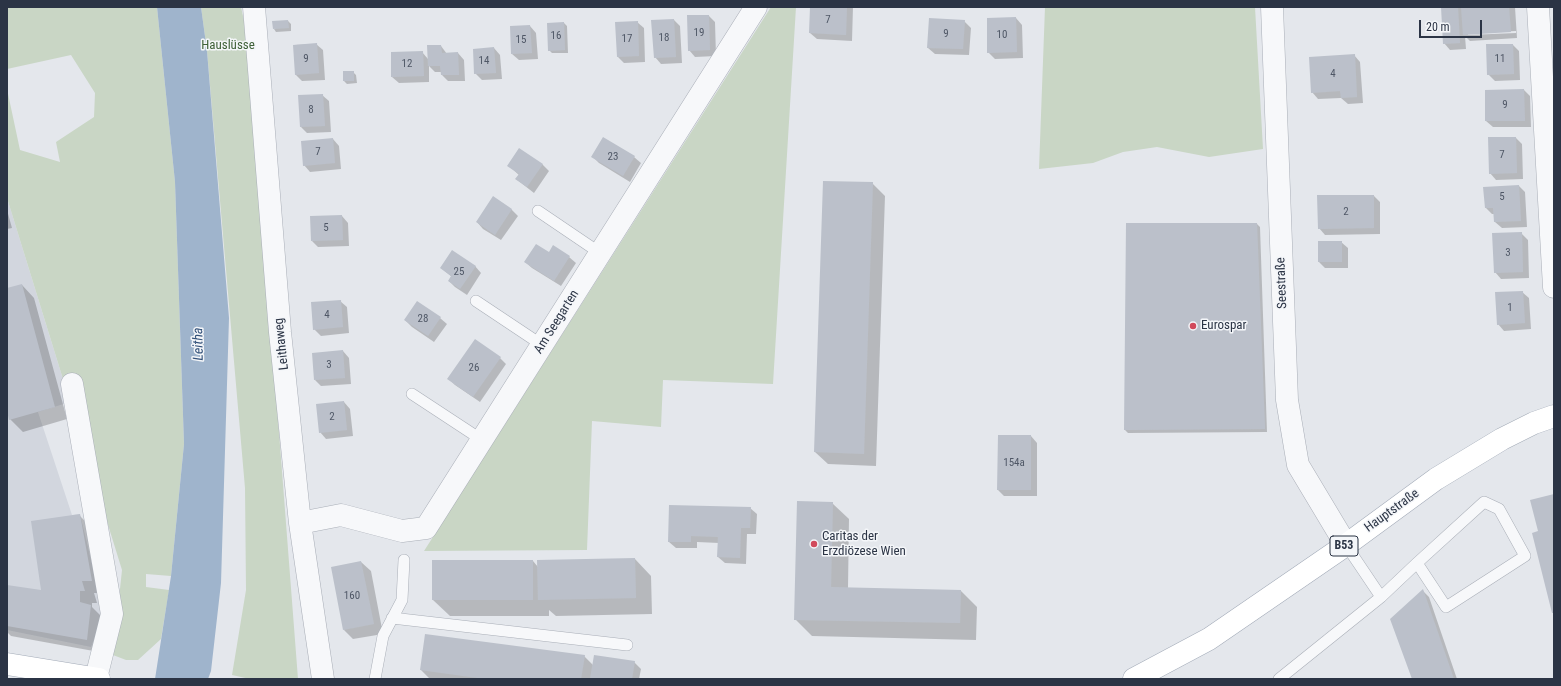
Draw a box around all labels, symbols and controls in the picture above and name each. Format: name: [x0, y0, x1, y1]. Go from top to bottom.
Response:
scale bar: [1421, 12, 1484, 38]
house number: 7: [825, 13, 831, 27]
text: 20 m: [1426, 20, 1450, 34]
house number: 19: [694, 26, 704, 40]
house number: 9: [943, 27, 949, 41]
house number: 10: [997, 28, 1007, 42]
house number: 16: [551, 29, 561, 43]
house number: 18: [659, 31, 669, 45]
house number: 17: [622, 32, 632, 46]
house number: 15: [516, 33, 526, 47]
park label: Hauslüsse: [201, 38, 255, 54]
house number: 9: [303, 52, 309, 66]
house number: 11: [1495, 52, 1505, 66]
house number: 14: [479, 54, 489, 68]
house number: 12: [402, 57, 412, 71]
house number: 4: [1330, 67, 1336, 81]
house number: 9: [1502, 98, 1508, 112]
house number: 8: [308, 103, 314, 117]
house number: 7: [315, 145, 321, 159]
house number: 7: [1499, 148, 1505, 162]
house number: 23: [608, 150, 618, 164]
house number: 5: [1499, 190, 1505, 204]
house number: 2: [1343, 205, 1349, 219]
house number: 5: [323, 221, 329, 235]
house number: 3: [1505, 246, 1511, 260]
street label: Seestraße: [1273, 257, 1291, 309]
house number: 25: [454, 265, 464, 279]
street label: Am Seegarten: [531, 287, 583, 357]
house number: 1: [1507, 301, 1513, 315]
house number: 4: [324, 308, 330, 322]
house number: 28: [418, 312, 428, 326]
street label: Leithaweg: [271, 317, 293, 371]
place label: Eurospar: [1201, 318, 1247, 334]
marker: Eurospar: [1188, 321, 1198, 331]
water label: Leitha: [190, 327, 208, 361]
house number: 3: [326, 358, 332, 372]
house number: 26: [469, 361, 479, 375]
house number: 2: [329, 410, 335, 424]
house number: 154a: [1003, 456, 1025, 470]
street label: Hauptstraße: [1362, 486, 1422, 536]
place label: Caritas der Erzdiözese Wien: [822, 529, 906, 560]
road number: B53: [1330, 536, 1358, 556]
marker: Caritas der Erzdiözese Wien: [809, 539, 819, 549]
house number: 160: [344, 589, 360, 603]

